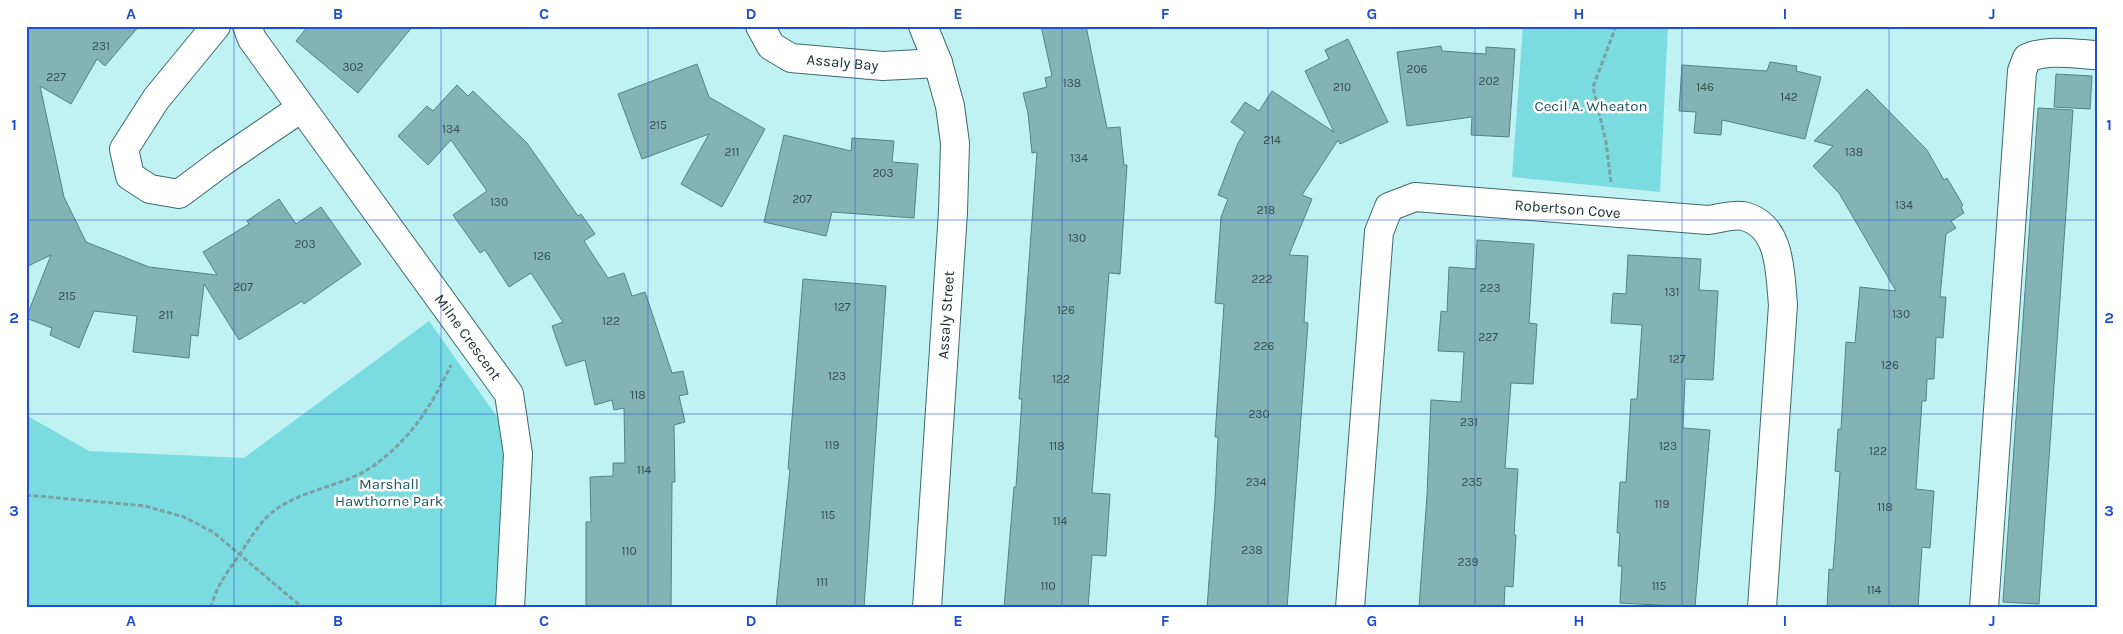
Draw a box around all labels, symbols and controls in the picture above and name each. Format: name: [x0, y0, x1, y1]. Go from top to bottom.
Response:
text: A: [126, 4, 136, 23]
text: B: [333, 4, 343, 23]
text: C: [539, 4, 549, 23]
text: D: [746, 4, 757, 23]
text: E: [953, 4, 963, 23]
text: F: [1161, 4, 1170, 23]
text: G: [1367, 4, 1377, 23]
text: H: [1573, 4, 1585, 23]
text: I: [1783, 4, 1787, 23]
text: J: [1988, 4, 1996, 23]
house number: 231: [92, 39, 110, 53]
street label: Assaly Bay: [806, 50, 879, 75]
house number: 302: [342, 60, 364, 74]
house number: 206: [1407, 62, 1428, 76]
house number: 227: [46, 70, 66, 84]
house number: 202: [1478, 74, 1500, 88]
house number: 138: [1063, 76, 1081, 90]
house number: 210: [1333, 80, 1351, 94]
house number: 146: [1696, 80, 1714, 94]
house number: 142: [1780, 90, 1798, 104]
park label: Cecil A. Wheaton: [1534, 97, 1648, 115]
text: 1: [11, 115, 17, 134]
text: 1: [2106, 115, 2112, 134]
house number: 215: [649, 118, 667, 132]
house number: 134: [442, 122, 460, 136]
house number: 214: [1263, 133, 1281, 147]
house number: 211: [725, 145, 739, 159]
house number: 138: [1845, 145, 1863, 159]
house number: 134: [1070, 151, 1088, 165]
house number: 203: [872, 166, 894, 180]
house number: 207: [792, 192, 812, 206]
house number: 130: [490, 195, 508, 209]
street label: Robertson Cove: [1514, 196, 1621, 222]
house number: 134: [1895, 198, 1913, 212]
house number: 218: [1257, 203, 1275, 217]
house number: 130: [1068, 231, 1086, 245]
house number: 203: [294, 237, 316, 251]
house number: 126: [533, 249, 551, 263]
street label: Assaly Street: [934, 270, 958, 360]
house number: 222: [1252, 272, 1272, 286]
house number: 207: [233, 280, 253, 294]
house number: 223: [1480, 281, 1501, 295]
house number: 131: [1664, 285, 1680, 299]
house number: 215: [58, 289, 76, 303]
street label: Milne Crescent: [431, 291, 505, 384]
house number: 127: [834, 300, 851, 314]
house number: 126: [1057, 303, 1075, 317]
house number: 130: [1892, 307, 1910, 321]
text: 2: [9, 308, 19, 327]
house number: 211: [159, 308, 173, 322]
text: 2: [2104, 308, 2114, 327]
house number: 122: [602, 314, 620, 328]
house number: 227: [1478, 330, 1498, 344]
house number: 226: [1254, 339, 1275, 353]
house number: 127: [1669, 352, 1686, 366]
house number: 126: [1881, 358, 1899, 372]
house number: 123: [828, 369, 846, 383]
house number: 122: [1052, 372, 1070, 386]
house number: 118: [630, 388, 646, 402]
house number: 230: [1248, 407, 1270, 421]
house number: 231: [1460, 415, 1478, 429]
house number: 119: [825, 438, 839, 452]
house number: 118: [1049, 439, 1065, 453]
house number: 123: [1659, 439, 1677, 453]
house number: 122: [1869, 444, 1887, 458]
house number: 114: [637, 463, 652, 477]
park label: Marshall Hawthorne Park: [335, 475, 443, 510]
house number: 234: [1246, 475, 1267, 489]
house number: 235: [1462, 475, 1483, 489]
house number: 119: [1655, 497, 1669, 511]
house number: 118: [1877, 500, 1893, 514]
text: 3: [9, 501, 19, 520]
text: 3: [2104, 501, 2114, 520]
house number: 115: [821, 508, 836, 522]
house number: 114: [1053, 514, 1068, 528]
house number: 238: [1241, 543, 1263, 557]
house number: 110: [621, 544, 637, 558]
house number: 239: [1457, 555, 1479, 569]
house number: 111: [816, 575, 828, 589]
house number: 110: [1040, 579, 1056, 593]
house number: 115: [1652, 579, 1667, 593]
house number: 114: [1867, 583, 1882, 597]
text: A: [126, 611, 136, 630]
text: B: [333, 611, 343, 630]
text: C: [539, 611, 549, 630]
text: D: [746, 611, 757, 630]
text: E: [953, 611, 963, 630]
text: F: [1161, 611, 1170, 630]
text: G: [1367, 611, 1377, 630]
text: H: [1573, 611, 1585, 630]
text: I: [1783, 611, 1787, 630]
text: J: [1988, 611, 1996, 630]

